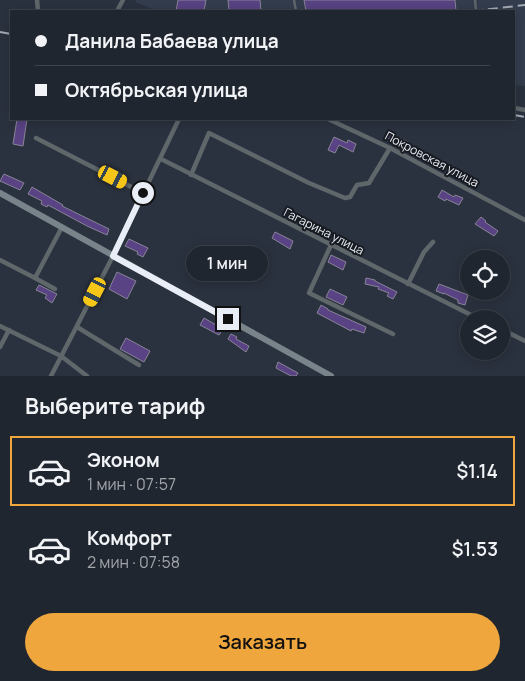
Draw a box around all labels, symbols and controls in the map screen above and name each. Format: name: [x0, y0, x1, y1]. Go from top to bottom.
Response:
text: Данила Бабаева улица: [65, 28, 279, 54]
text: Октябрьская улица: [65, 77, 248, 103]
street label: Покровская улица: [382, 127, 482, 191]
car: [96, 164, 129, 190]
route start: [132, 182, 154, 204]
street label: Гагарина улица: [281, 203, 367, 259]
callout: 1 мин: [187, 246, 269, 282]
map controls: [460, 250, 510, 360]
button: locate: [460, 250, 510, 300]
text: 1 мин: [207, 252, 247, 274]
car: [81, 275, 108, 309]
route end: [217, 308, 239, 330]
button: layers: [460, 310, 510, 360]
text: Выберите тариф: [25, 391, 205, 421]
text: Эконом: [87, 447, 160, 473]
icon: car: [27, 449, 72, 494]
text: $1.14: [456, 458, 498, 484]
text: 1 мин · 07:57: [87, 473, 176, 495]
text: Комфорт: [87, 525, 172, 551]
icon: car: [27, 527, 72, 572]
text: $1.53: [452, 536, 498, 562]
text: 2 мин · 07:58: [87, 551, 180, 573]
button: Заказать: [25, 613, 500, 671]

